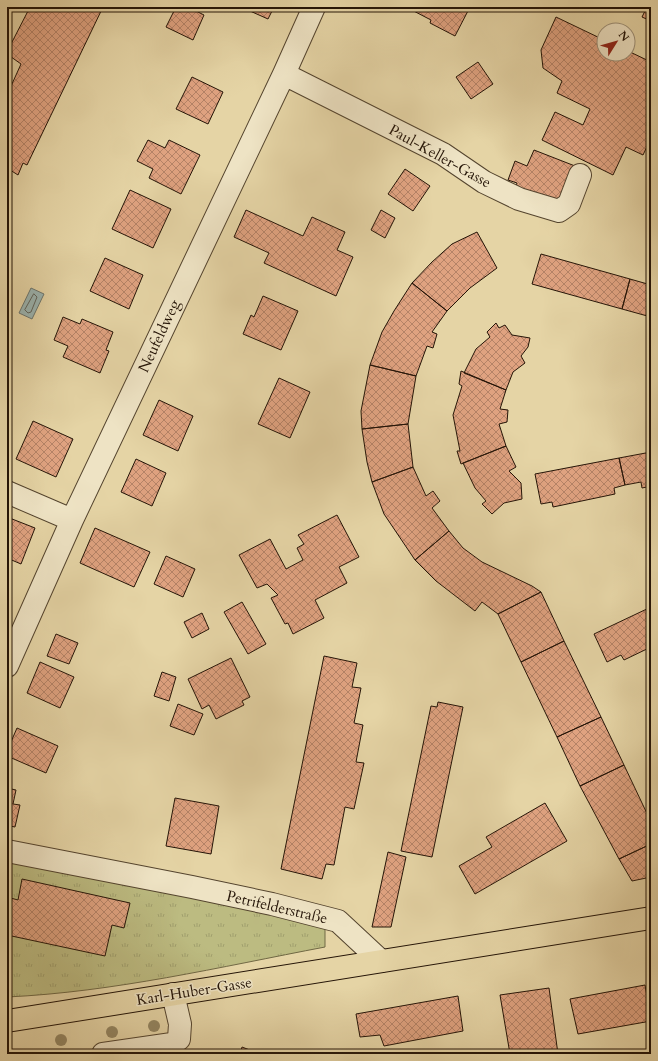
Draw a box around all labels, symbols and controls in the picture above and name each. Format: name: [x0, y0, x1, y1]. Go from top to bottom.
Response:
north arrow: [596, 22, 636, 62]
text: N: [615, 28, 633, 45]
street label: Paul-Keller-Gasse: [385, 120, 495, 192]
street label: Neufeldweg: [133, 296, 185, 376]
street label: Petrifelderstraße: [225, 886, 330, 928]
street label: Karl-Huber-Gasse: [135, 972, 253, 1010]

